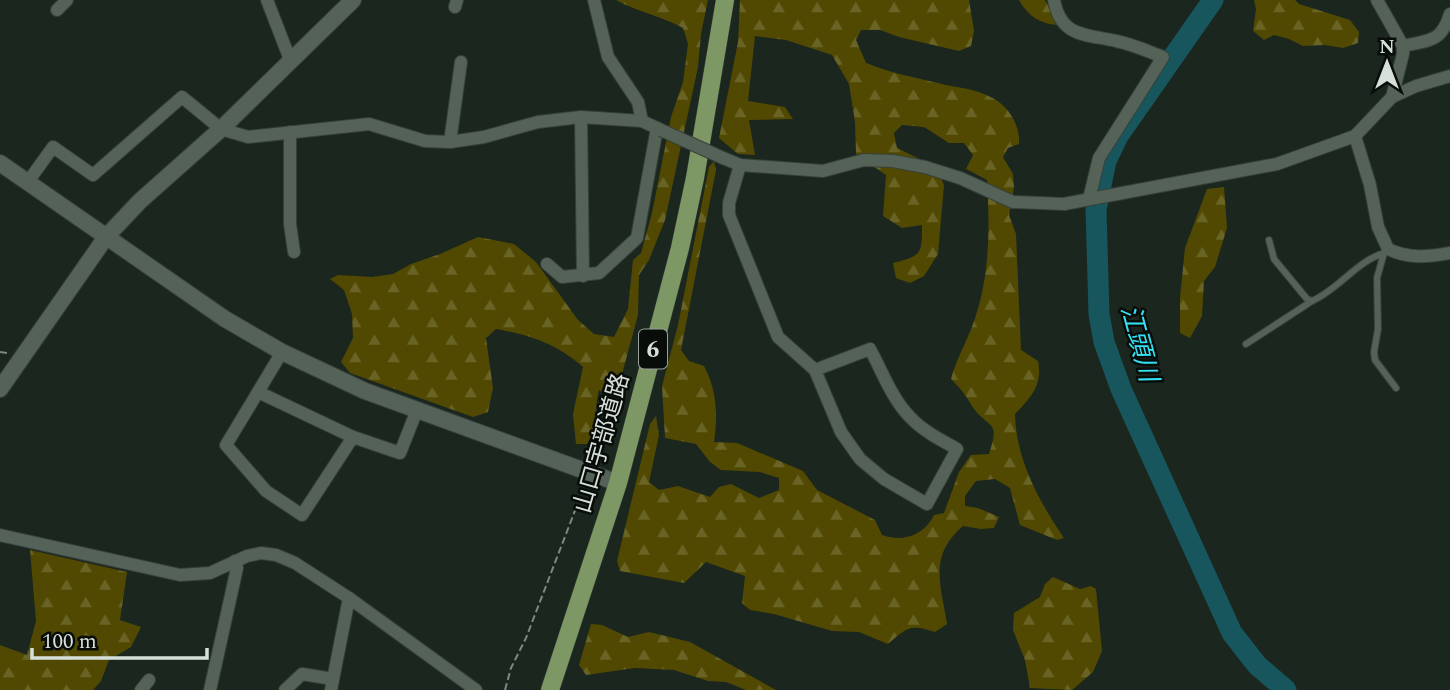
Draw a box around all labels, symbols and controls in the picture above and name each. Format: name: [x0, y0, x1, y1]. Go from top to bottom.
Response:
north arrow: [1352, 28, 1422, 98]
text: N: [1379, 33, 1395, 62]
water label: 江頭川: [1110, 300, 1169, 389]
road number: 6: [639, 330, 667, 368]
street label: 山口宇部道路: [565, 369, 639, 517]
scale bar: [32, 616, 206, 660]
text: 100 m: [42, 626, 97, 658]

